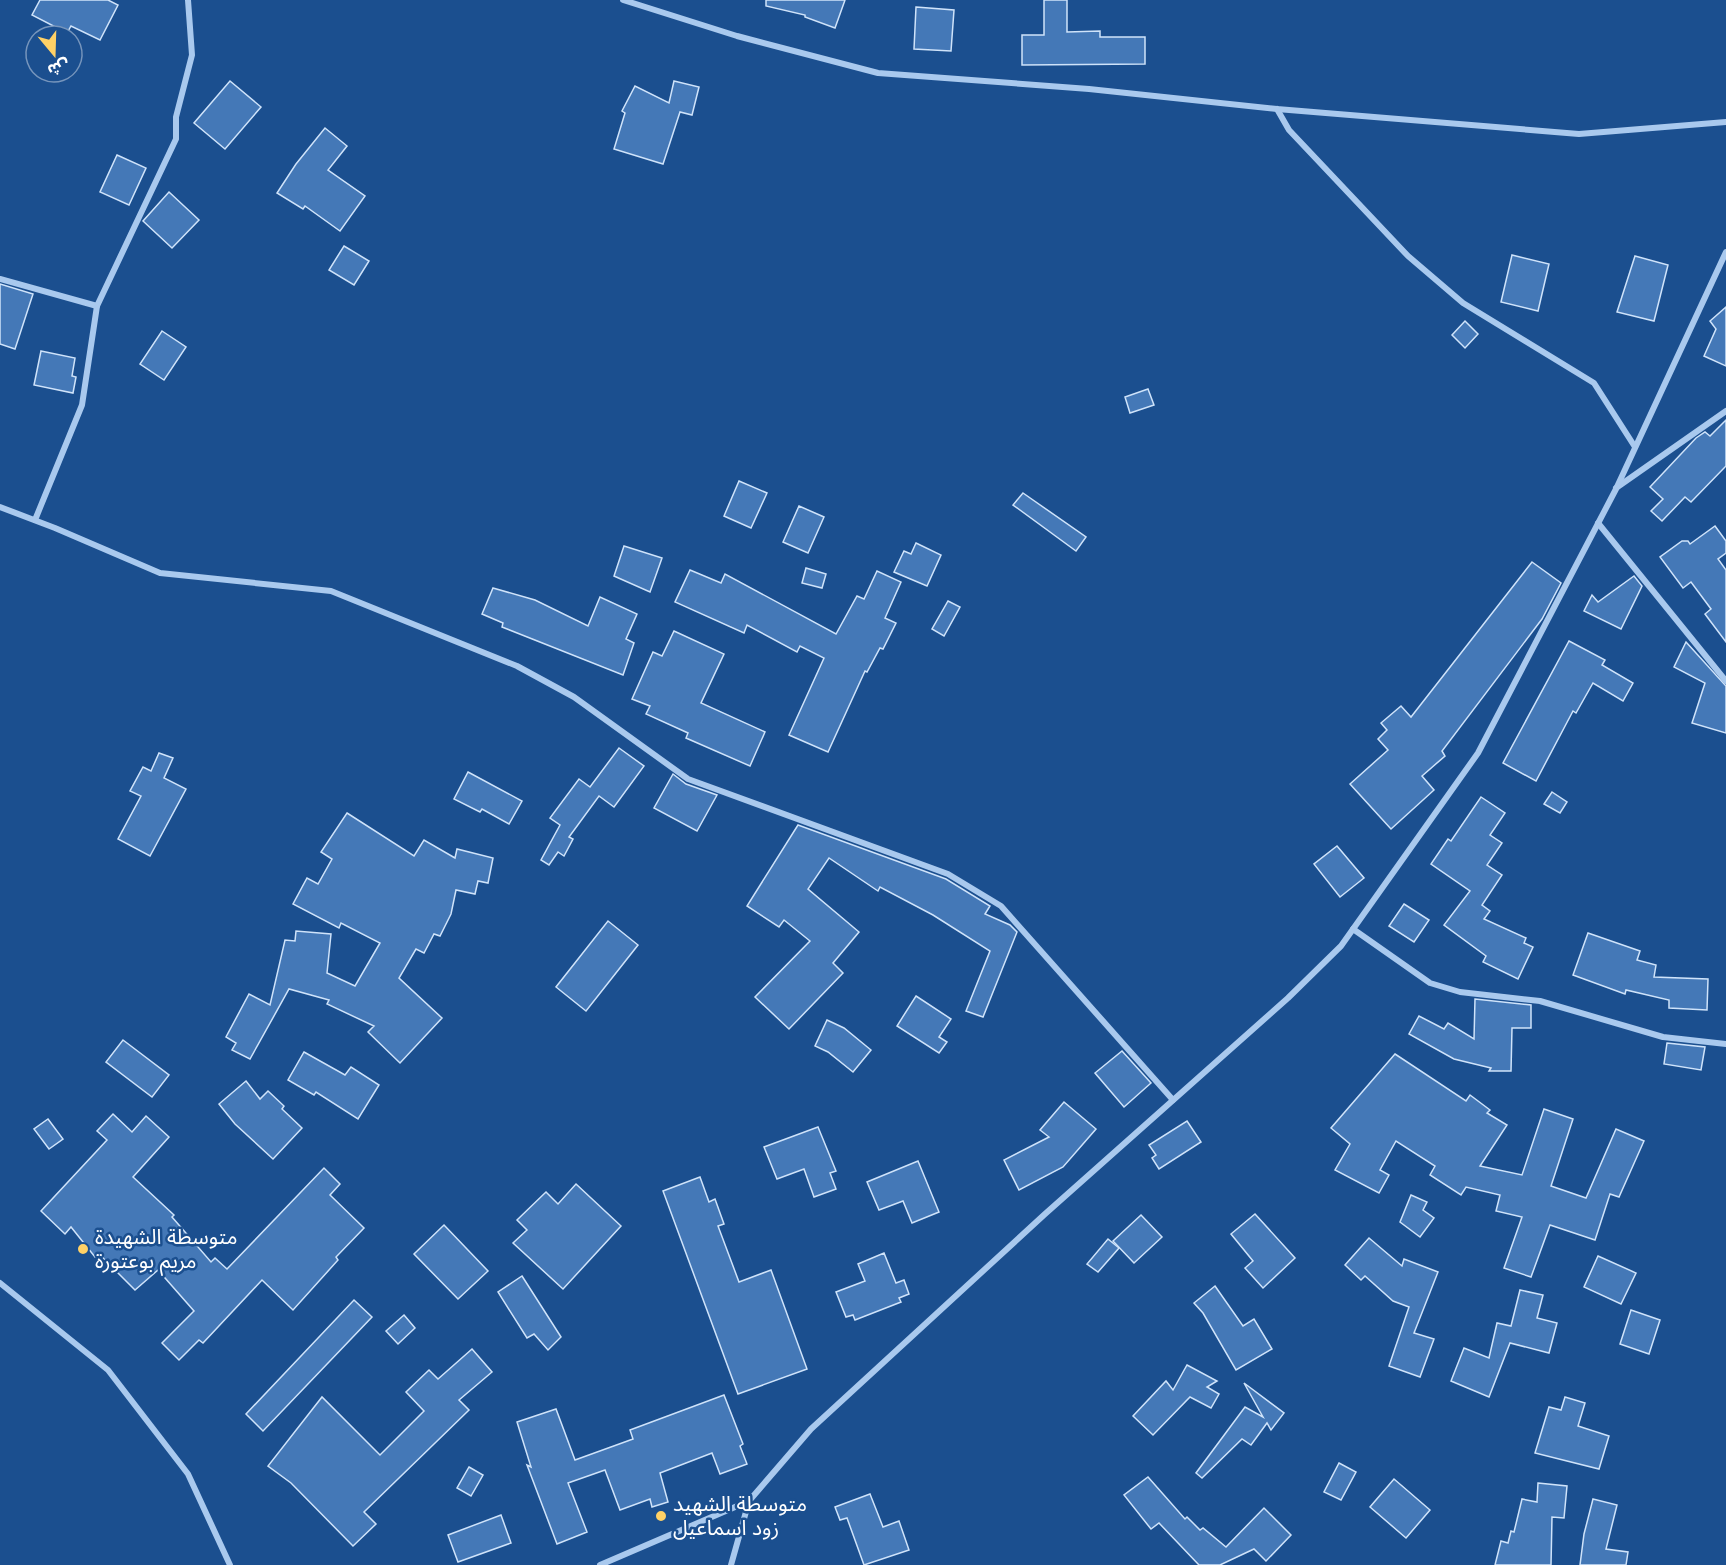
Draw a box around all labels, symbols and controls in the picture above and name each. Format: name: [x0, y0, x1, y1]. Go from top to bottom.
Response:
north arrow: [24, 24, 84, 84]
text: ش: [45, 53, 73, 82]
place label: متوسطة الشهيدة مريم بوعتورة: [95, 1222, 237, 1276]
marker: متوسطة الشهيدة مريم بوعتورة: [76, 1242, 90, 1256]
place label: متوسطة الشهيد زود اسماعيل: [673, 1489, 807, 1542]
marker: متوسطة الشهيد زود اسماعيل: [654, 1509, 668, 1523]

